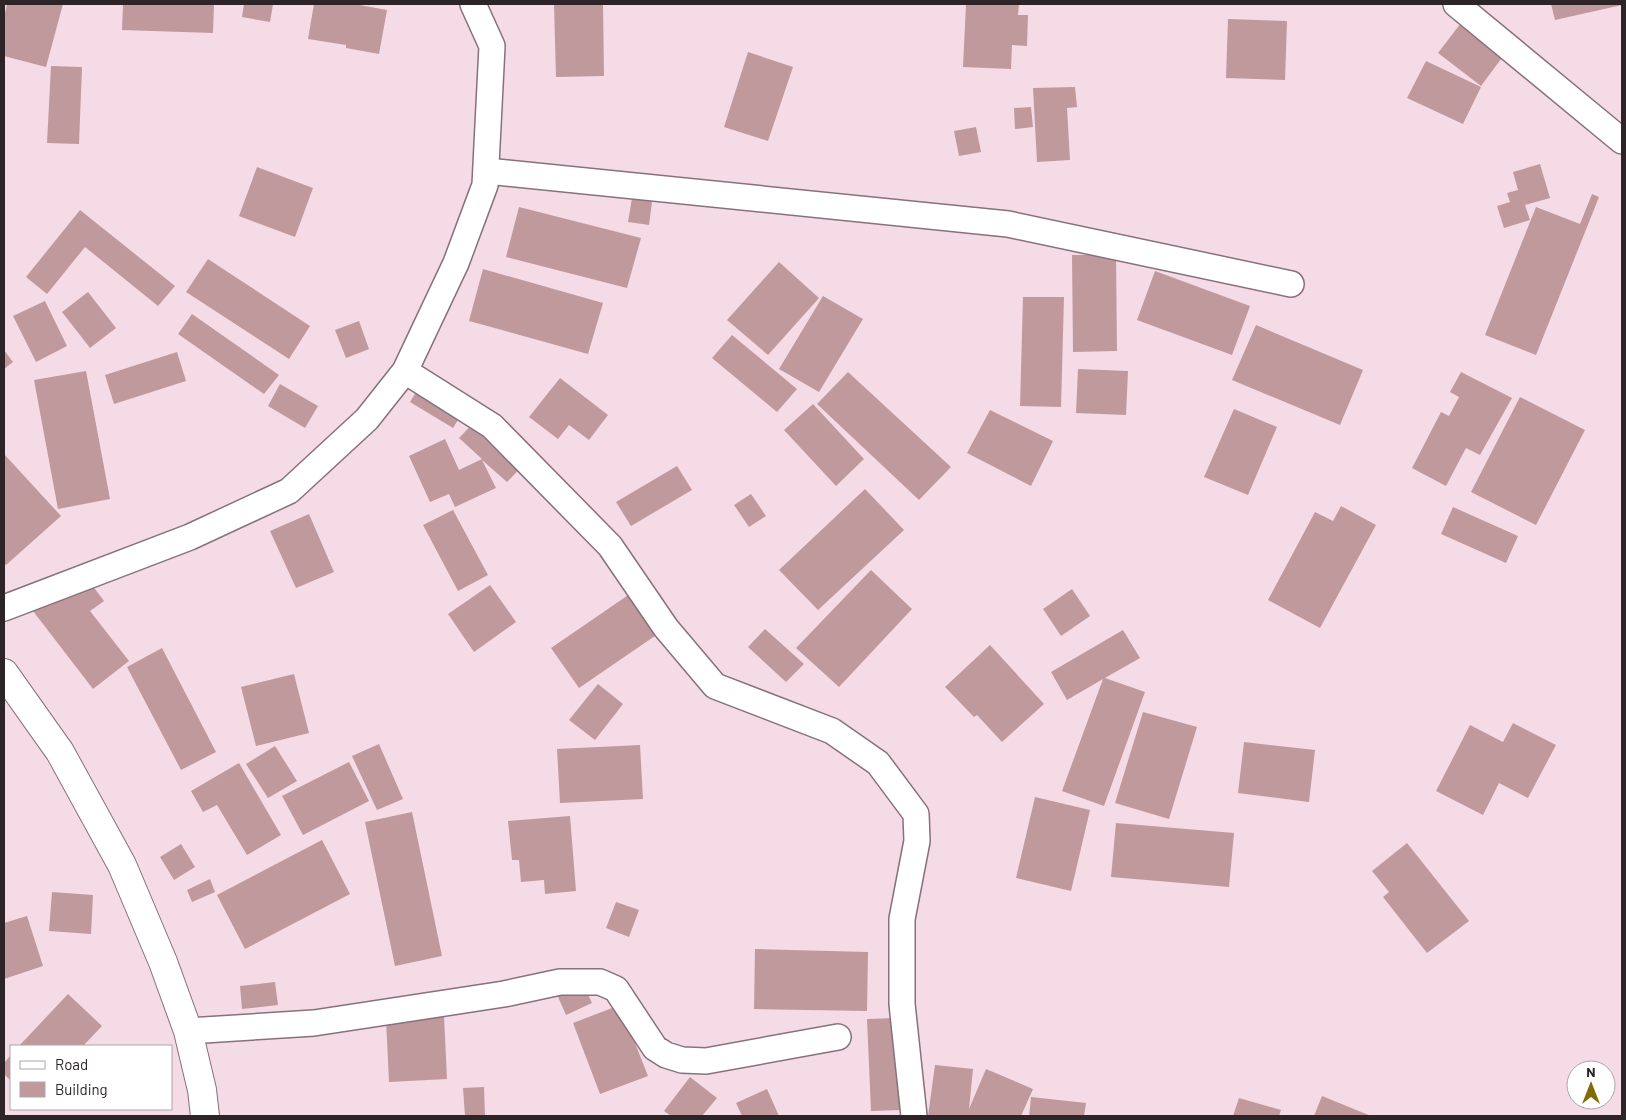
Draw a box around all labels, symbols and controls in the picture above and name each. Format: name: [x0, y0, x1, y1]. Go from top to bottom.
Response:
legend: [10, 1045, 172, 1110]
text: Road: [55, 1055, 88, 1073]
north arrow: [1566, 1060, 1616, 1110]
text: N: [1586, 1063, 1596, 1080]
text: Building: [55, 1080, 108, 1098]

